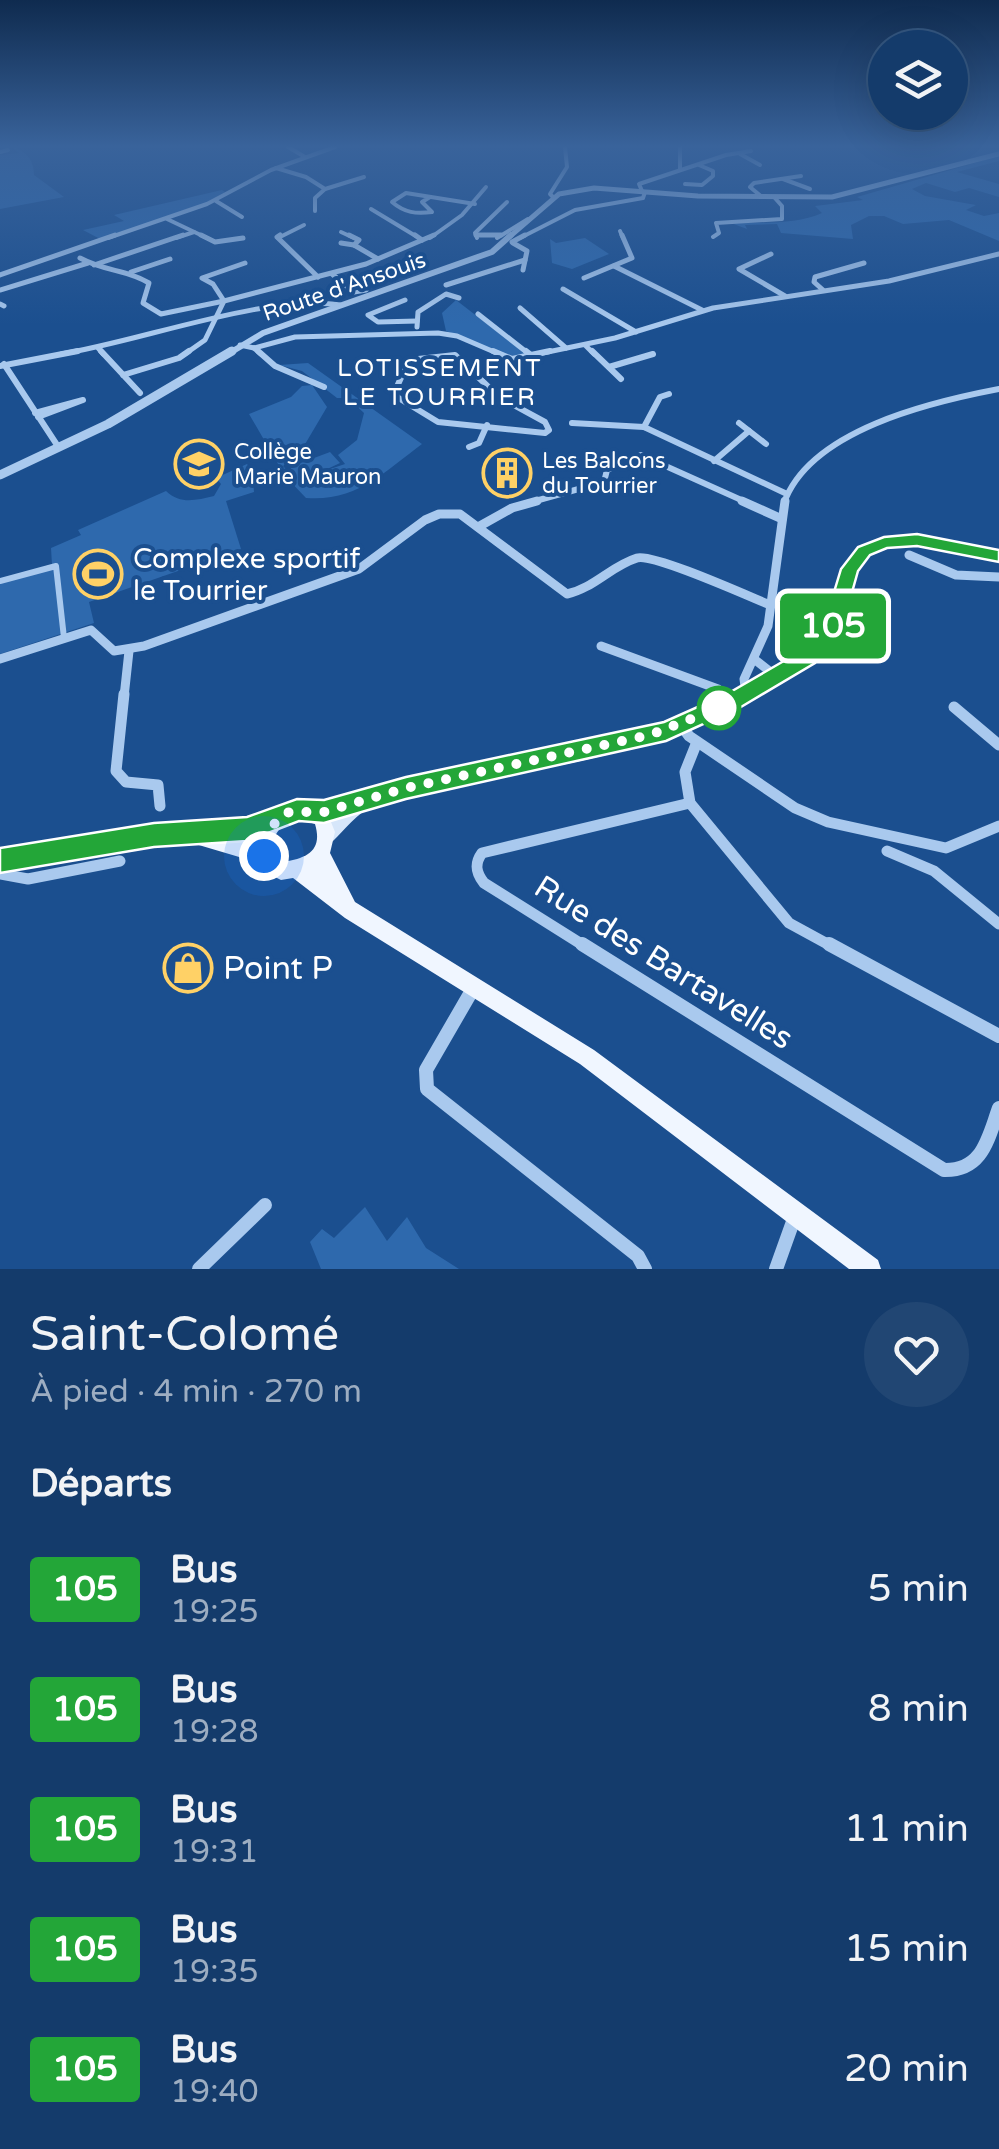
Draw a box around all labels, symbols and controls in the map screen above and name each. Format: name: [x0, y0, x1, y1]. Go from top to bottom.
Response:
map controls: [868, 30, 968, 130]
button: layers: [868, 30, 968, 130]
street label: Route d'Ansouis: [259, 247, 429, 327]
district label: LOTISSEMENT LE TOURRIER: [337, 353, 543, 412]
school or university icon: Collège Marie Mauron: [173, 438, 225, 490]
place label: Collège Marie Mauron: [234, 439, 382, 490]
building icon: Les Balcons du Tourrier: [481, 447, 533, 499]
place label: Les Balcons du Tourrier: [542, 448, 665, 499]
place label: Complexe sportif le Tourrier: [133, 542, 360, 608]
sports icon: Complexe sportif le Tourrier: [72, 548, 124, 600]
line badge: 105: [776, 594, 890, 658]
text: 105: [800, 605, 866, 647]
unlabelled marker: [698, 687, 740, 729]
your location: [239, 831, 289, 881]
street label: Rue des Bartavelles: [527, 868, 800, 1058]
shop icon: Point P: [162, 942, 214, 994]
place label: Point P: [223, 950, 333, 988]
button: heart: [864, 1302, 969, 1407]
text: Saint-Colomé: [30, 1306, 339, 1364]
text: À pied · 4 min · 270 m: [30, 1373, 362, 1411]
text: Départs: [30, 1461, 172, 1507]
text: Bus: [170, 1547, 237, 1593]
text: 5 min: [868, 1566, 969, 1612]
text: 105: [52, 1568, 118, 1610]
text: 19:25: [170, 1593, 259, 1631]
text: Bus: [170, 1667, 237, 1713]
text: 8 min: [868, 1686, 969, 1732]
text: 105: [52, 1688, 118, 1730]
text: 19:28: [170, 1713, 259, 1751]
text: Bus: [170, 1787, 237, 1833]
text: 11 min: [844, 1806, 969, 1852]
text: 105: [52, 1808, 118, 1850]
text: 19:31: [170, 1833, 259, 1871]
text: Bus: [170, 1907, 237, 1953]
text: 15 min: [844, 1926, 969, 1972]
text: 105: [52, 1928, 118, 1970]
text: 19:35: [170, 1953, 259, 1991]
text: Bus: [170, 2027, 237, 2073]
text: 20 min: [844, 2046, 969, 2092]
text: 105: [52, 2048, 118, 2090]
text: 19:40: [170, 2073, 259, 2111]

